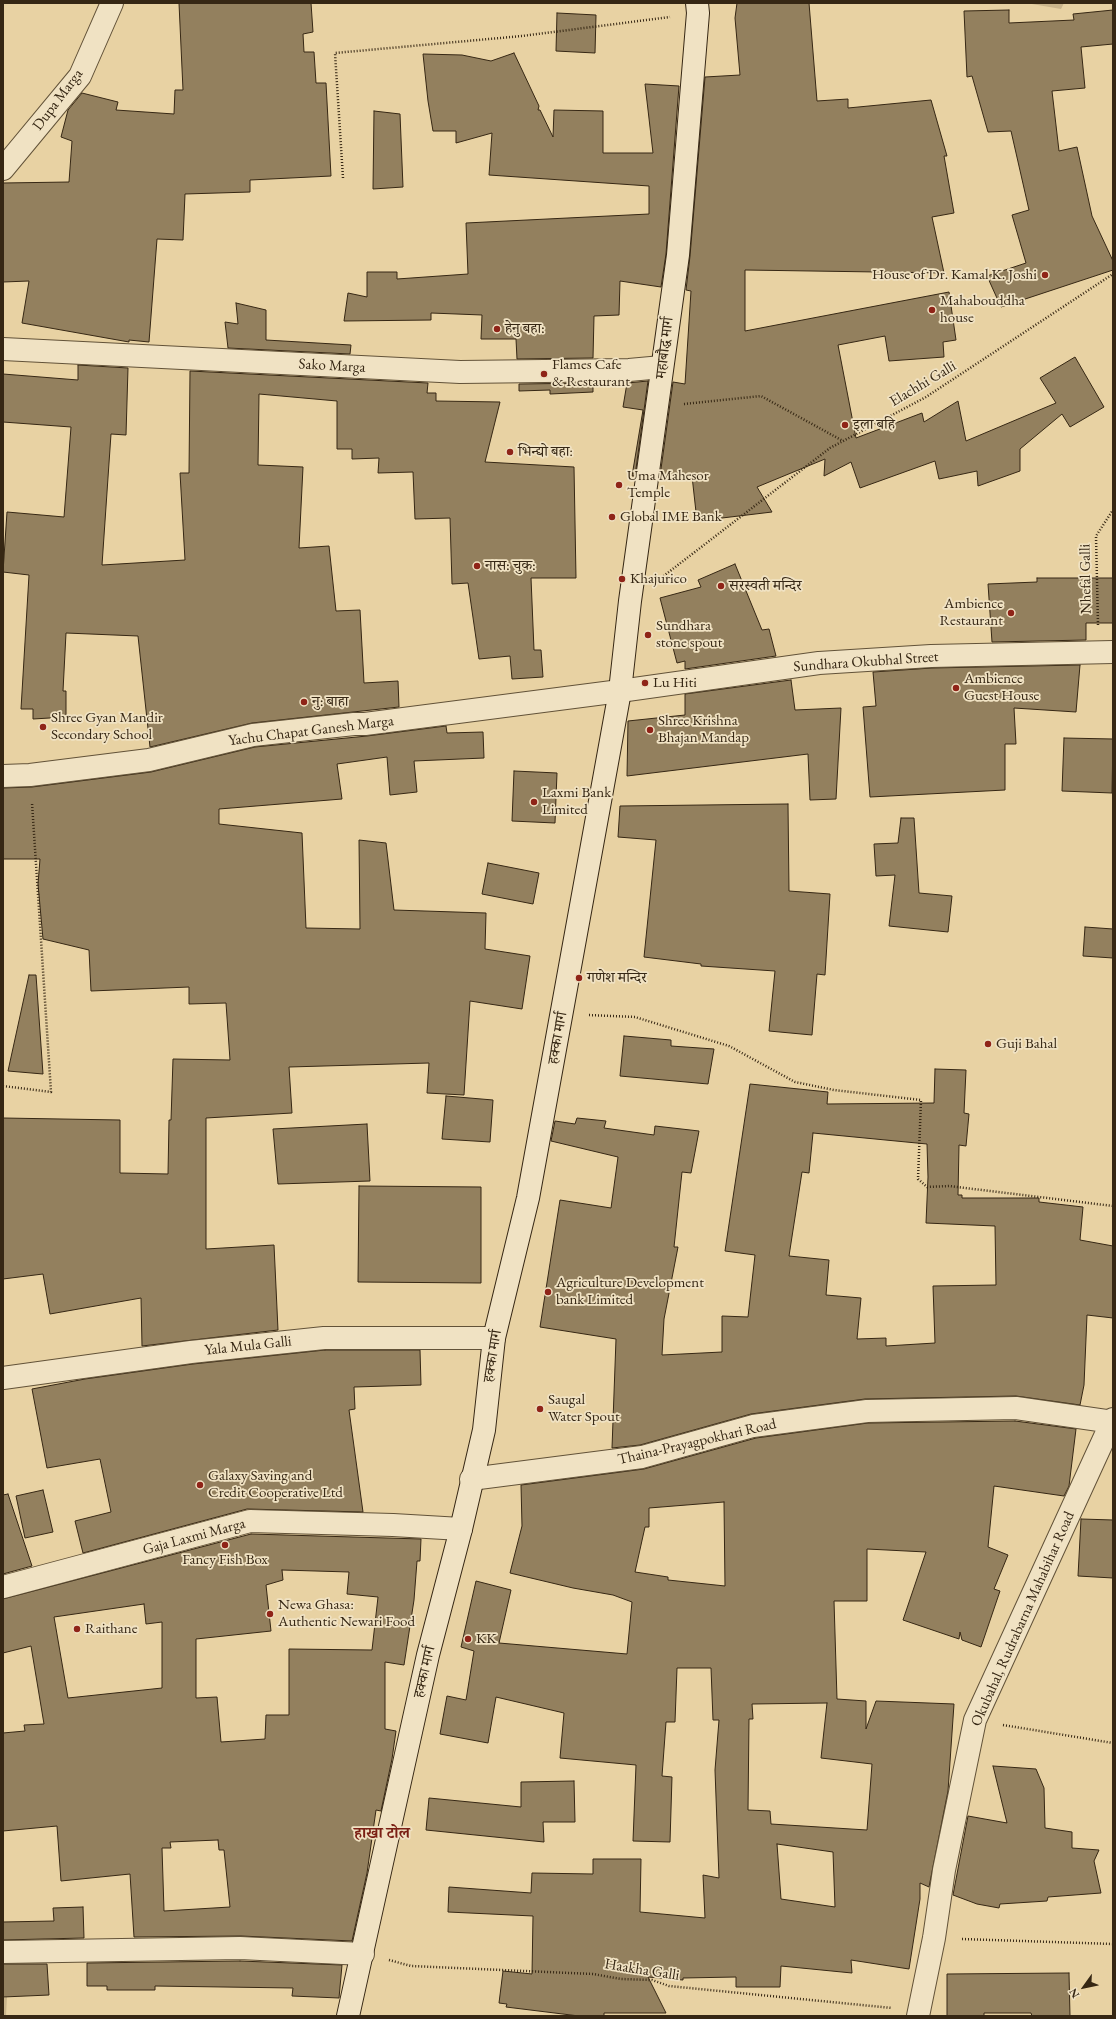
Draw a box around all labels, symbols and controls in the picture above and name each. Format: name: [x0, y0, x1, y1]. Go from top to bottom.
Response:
street label: Dupa Marga: [29, 66, 87, 134]
place label: House of Dr. Kamal K. Joshi: [872, 266, 1037, 284]
marker: House of Dr. Kamal K. Joshi: [1040, 270, 1050, 280]
place label: Mahabouddha house: [940, 292, 1025, 327]
marker: Mahabouddha house: [927, 305, 937, 315]
street label: महाबौद्ध मार्ग: [652, 316, 678, 380]
place label: हेनु बहा:: [505, 320, 545, 338]
marker: हेनु बहा:: [492, 324, 502, 334]
street label: Sako Marga: [298, 355, 366, 377]
place label: Flames Cafe & Restaurant: [552, 356, 630, 391]
street label: Elachhi Galli: [887, 357, 959, 411]
marker: Flames Cafe & Restaurant: [539, 369, 549, 379]
place label: इला बहि: [853, 416, 895, 434]
marker: इला बहि: [840, 420, 850, 430]
place label: भिन्द्यो बहा:: [518, 443, 573, 461]
marker: भिन्द्यो बहा:: [505, 447, 515, 457]
place label: Uma Mahesor Temple: [627, 467, 709, 502]
marker: Uma Mahesor Temple: [614, 480, 624, 490]
place label: Global IME Bank: [620, 508, 722, 526]
marker: Global IME Bank: [607, 512, 617, 522]
street label: Nhefal Galli: [1076, 544, 1096, 614]
place label: नास: चुक:: [485, 557, 536, 575]
marker: नास: चुक:: [472, 561, 482, 571]
place label: Khajurico: [630, 570, 687, 588]
marker: Khajurico: [617, 574, 627, 584]
place label: सरस्वती मन्दिर: [729, 577, 802, 595]
marker: सरस्वती मन्दिर: [716, 581, 726, 591]
place label: Ambience Restaurant: [939, 595, 1003, 630]
marker: Ambience Restaurant: [1006, 608, 1016, 618]
place label: Sundhara stone spout: [656, 617, 722, 652]
marker: Sundhara stone spout: [643, 630, 653, 640]
street label: Sundhara Okubhal Street: [793, 648, 939, 676]
place label: Ambience Guest House: [964, 670, 1039, 705]
place label: Lu Hiti: [653, 674, 697, 692]
marker: Lu Hiti: [640, 678, 650, 688]
marker: Ambience Guest House: [951, 683, 961, 693]
place label: नु: बाहा: [312, 693, 348, 711]
marker: नु: बाहा: [299, 697, 309, 707]
place label: Shree Gyan Mandir Secondary School: [51, 709, 163, 744]
street label: Yachu Chapat Ganesh Marga: [227, 712, 395, 750]
place label: Shree Krishna Bhajan Mandap: [658, 712, 749, 747]
marker: Shree Gyan Mandir Secondary School: [38, 722, 48, 732]
marker: Shree Krishna Bhajan Mandap: [645, 725, 655, 735]
place label: Laxmi Bank Limited: [542, 784, 611, 819]
marker: Laxmi Bank Limited: [529, 797, 539, 807]
place label: गणेश मन्दिर: [587, 969, 647, 987]
marker: गणेश मन्दिर: [574, 973, 584, 983]
street label: हक्का मार्ग: [545, 1011, 571, 1065]
place label: Guji Bahal: [996, 1035, 1057, 1053]
marker: Guji Bahal: [983, 1039, 993, 1049]
place label: Agriculture Development bank Limited: [556, 1274, 704, 1309]
marker: Agriculture Development bank Limited: [543, 1287, 553, 1297]
street label: हक्का मार्ग: [480, 1329, 506, 1383]
street label: Yala Mula Galli: [204, 1332, 292, 1360]
place label: Saugal Water Spout: [548, 1391, 620, 1426]
marker: Saugal Water Spout: [535, 1404, 545, 1414]
street label: Thaina-Prayagpokhari Road: [616, 1415, 778, 1469]
place label: Galaxy Saving and Credit Cooperative Ltd: [208, 1467, 343, 1502]
marker: Galaxy Saving and Credit Cooperative Ltd: [195, 1480, 205, 1490]
street label: Okubahal, Rudrabarna Mahabihar Road: [967, 1509, 1079, 1729]
street label: Gaja Laxmi Marga: [141, 1515, 247, 1559]
marker: Fancy Fish Box: [220, 1540, 230, 1550]
place label: Fancy Fish Box: [182, 1551, 268, 1569]
place label: Newa Ghasa: Authentic Newari Food: [278, 1596, 415, 1631]
marker: Newa Ghasa: Authentic Newari Food: [265, 1609, 275, 1619]
place label: Raithane: [85, 1620, 138, 1638]
marker: Raithane: [72, 1624, 82, 1634]
place label: KK: [476, 1630, 496, 1648]
marker: KK: [463, 1634, 473, 1644]
street label: हक्का मार्ग: [410, 1644, 440, 1700]
district label: हाखा टोल: [354, 1824, 410, 1844]
street label: Haakha Galli: [603, 1955, 681, 1985]
north arrow: [1064, 1967, 1104, 2007]
text: N: [1066, 1986, 1082, 2001]

